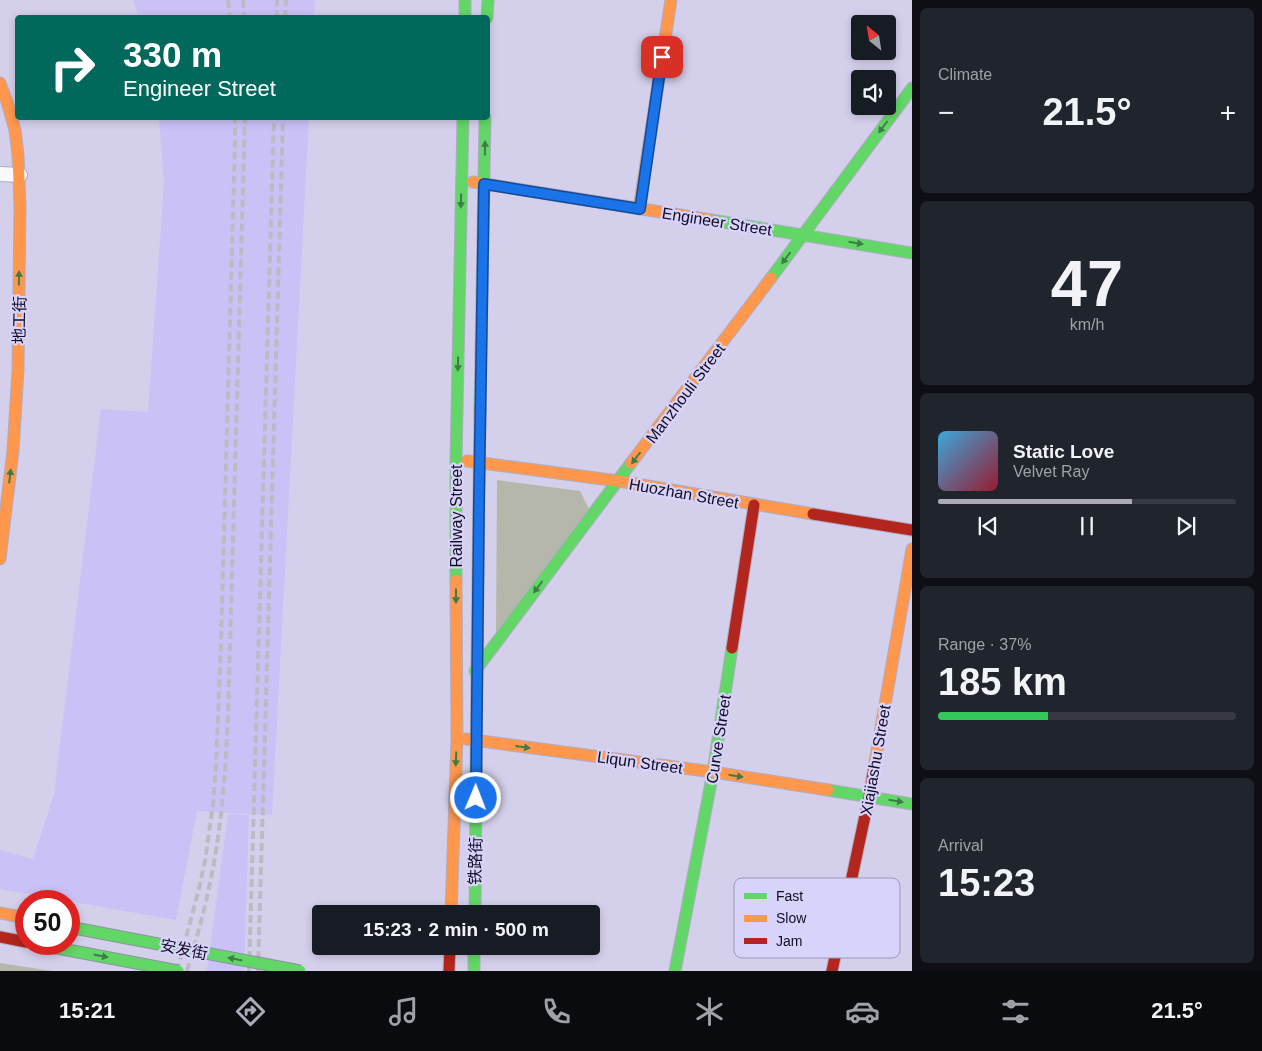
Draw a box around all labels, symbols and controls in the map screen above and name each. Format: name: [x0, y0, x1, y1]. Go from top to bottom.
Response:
north arrow: [851, 15, 896, 60]
map controls: [851, 15, 896, 115]
icon: right: [40, 35, 105, 100]
text: 330 m: [123, 35, 222, 74]
pin: [641, 36, 683, 78]
icon: arrive: [648, 43, 676, 71]
text: Climate: [938, 66, 992, 83]
button: sound: [851, 70, 896, 115]
text: Engineer Street: [123, 76, 276, 101]
text: 21.5°: [1042, 91, 1132, 133]
text: −: [938, 97, 954, 128]
text: +: [1220, 97, 1236, 128]
one-way arrow: [878, 120, 888, 134]
one-way arrow: [481, 139, 489, 155]
one-way arrow: [457, 193, 465, 209]
street label: Engineer Street: [661, 204, 774, 239]
one-way arrow: [848, 240, 864, 248]
text: 47: [1051, 247, 1123, 320]
one-way arrow: [781, 251, 791, 265]
one-way arrow: [15, 270, 23, 286]
street label: 地工街: [11, 296, 28, 344]
text: km/h: [1070, 316, 1104, 333]
street label: Manzhouli Street: [642, 340, 729, 446]
one-way arrow: [454, 356, 462, 372]
text: Static Love: [1013, 441, 1114, 462]
one-way arrow: [630, 451, 641, 464]
text: Velvet Ray: [1013, 463, 1089, 480]
street label: Railway Street: [448, 464, 465, 568]
one-way arrow: [6, 467, 14, 483]
street label: Huozhan Street: [628, 475, 741, 512]
icon: previous: [974, 512, 1002, 540]
icon: pause: [1073, 512, 1101, 540]
icon: next: [1172, 512, 1200, 540]
one-way arrow: [533, 580, 543, 594]
one-way arrow: [452, 588, 460, 604]
text: Range · 37%: [938, 636, 1031, 653]
text: 185 km: [938, 661, 1067, 703]
street label: Curve Street: [703, 693, 734, 785]
street label: Xiajiashu Street: [857, 703, 894, 817]
one-way arrow: [515, 743, 531, 751]
street label: Liqun Street: [596, 748, 684, 777]
one-way arrow: [452, 751, 460, 767]
position arrow: [449, 771, 501, 823]
one-way arrow: [728, 772, 744, 780]
one-way arrow: [888, 798, 904, 806]
street label: 铁路街: [467, 837, 484, 885]
text: Arrival: [938, 837, 983, 854]
text: 15:23: [938, 862, 1035, 904]
legend: [734, 878, 900, 958]
text: Fast: [776, 888, 803, 904]
speed limit sign: 50: [15, 890, 80, 955]
text: Slow: [776, 910, 807, 926]
text: 15:23 · 2 min · 500 m: [363, 919, 549, 940]
text: Jam: [776, 933, 802, 949]
street label: 安发街: [159, 937, 209, 962]
one-way arrow: [93, 953, 109, 961]
one-way arrow: [226, 954, 242, 962]
icon: directions: [233, 994, 268, 1029]
icon: music: [386, 994, 421, 1029]
icon: phone: [539, 994, 574, 1029]
icon: climate: [692, 994, 727, 1029]
icon: car: [845, 994, 880, 1029]
icon: filters: [998, 994, 1033, 1029]
text: 15:21: [59, 998, 115, 1023]
text: 21.5°: [1151, 998, 1203, 1023]

